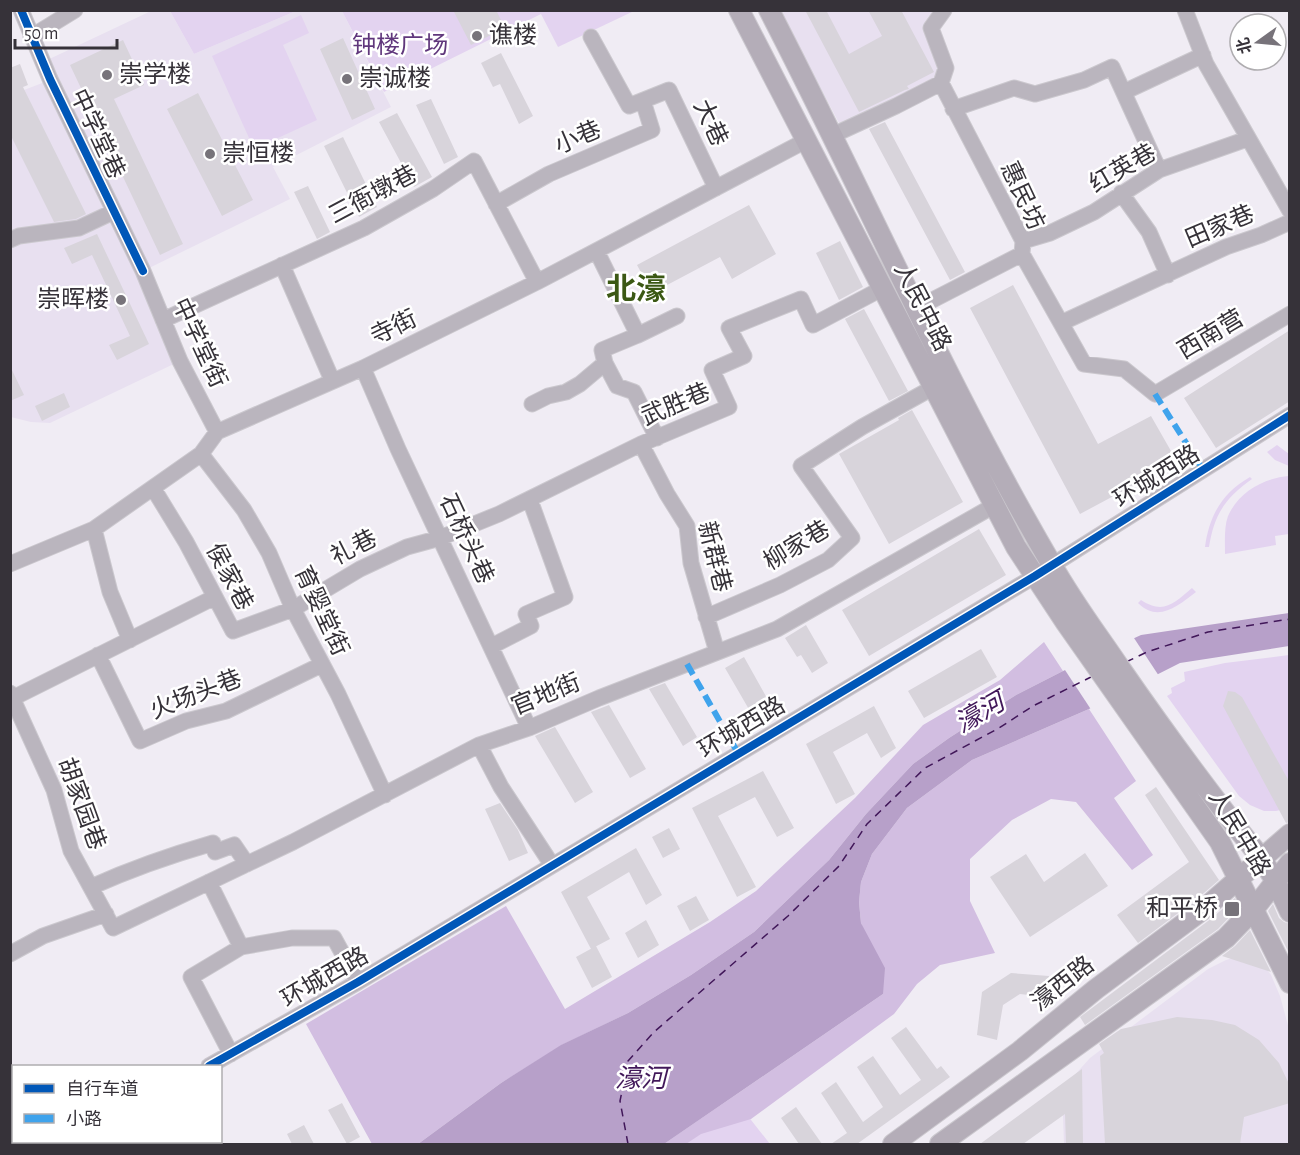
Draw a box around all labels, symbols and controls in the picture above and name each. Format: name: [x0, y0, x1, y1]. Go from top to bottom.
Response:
scale bar: [15, 12, 117, 50]
north arrow: [1228, 12, 1288, 72]
place label: 谯楼: [489, 22, 537, 48]
text: 50 m: [24, 25, 58, 43]
marker: 谯楼: [470, 29, 484, 43]
park label: 钟楼广场: [352, 32, 448, 58]
text: 北: [1234, 36, 1254, 56]
place label: 崇学楼: [119, 61, 191, 87]
place label: 崇诚楼: [359, 65, 431, 91]
marker: 崇学楼: [100, 68, 114, 82]
marker: 崇诚楼: [340, 72, 354, 86]
street label: 中学堂巷: [66, 85, 130, 183]
street label: 大巷: [689, 95, 733, 150]
street label: 小巷: [550, 116, 605, 158]
street label: 红英巷: [1085, 139, 1160, 197]
place label: 崇恒楼: [222, 140, 294, 166]
marker: 崇恒楼: [203, 147, 217, 161]
street label: 惠民坊: [996, 157, 1050, 234]
street label: 三衙墩巷: [324, 160, 421, 228]
street label: 田家巷: [1181, 200, 1258, 252]
street label: 人民中路: [890, 258, 956, 355]
district label: 北濠: [606, 273, 666, 305]
place label: 崇晖楼: [37, 286, 109, 312]
marker: 崇晖楼: [114, 293, 128, 307]
street label: 中学堂街: [168, 294, 232, 392]
street label: 西南营: [1173, 304, 1248, 364]
street label: 寺街: [366, 305, 421, 349]
street label: 武胜巷: [637, 378, 714, 430]
street label: 环城西路: [1109, 440, 1204, 513]
street label: 石桥头巷: [435, 490, 499, 588]
street label: 柳家巷: [759, 515, 834, 575]
street label: 新群巷: [694, 519, 736, 595]
street label: 礼巷: [326, 525, 381, 570]
street label: 侯家巷: [202, 539, 258, 614]
street label: 育婴堂街: [290, 562, 354, 660]
street label: 火场头巷: [146, 665, 245, 723]
street label: 官地街: [507, 669, 584, 720]
water label: 濠河: [950, 685, 1013, 737]
street label: 环城西路: [694, 691, 789, 763]
street label: 胡家园巷: [53, 754, 111, 853]
street label: 人民中路: [1204, 785, 1276, 880]
place label: 和平桥: [1146, 895, 1218, 921]
marker: 和平桥: [1223, 900, 1241, 918]
street label: 环城西路: [276, 942, 373, 1012]
street label: 濠西路: [1026, 951, 1099, 1016]
water label: 濠河: [615, 1064, 672, 1092]
legend: [12, 1065, 222, 1143]
text: 自行车道: [66, 1079, 138, 1099]
text: 小路: [66, 1109, 102, 1129]

